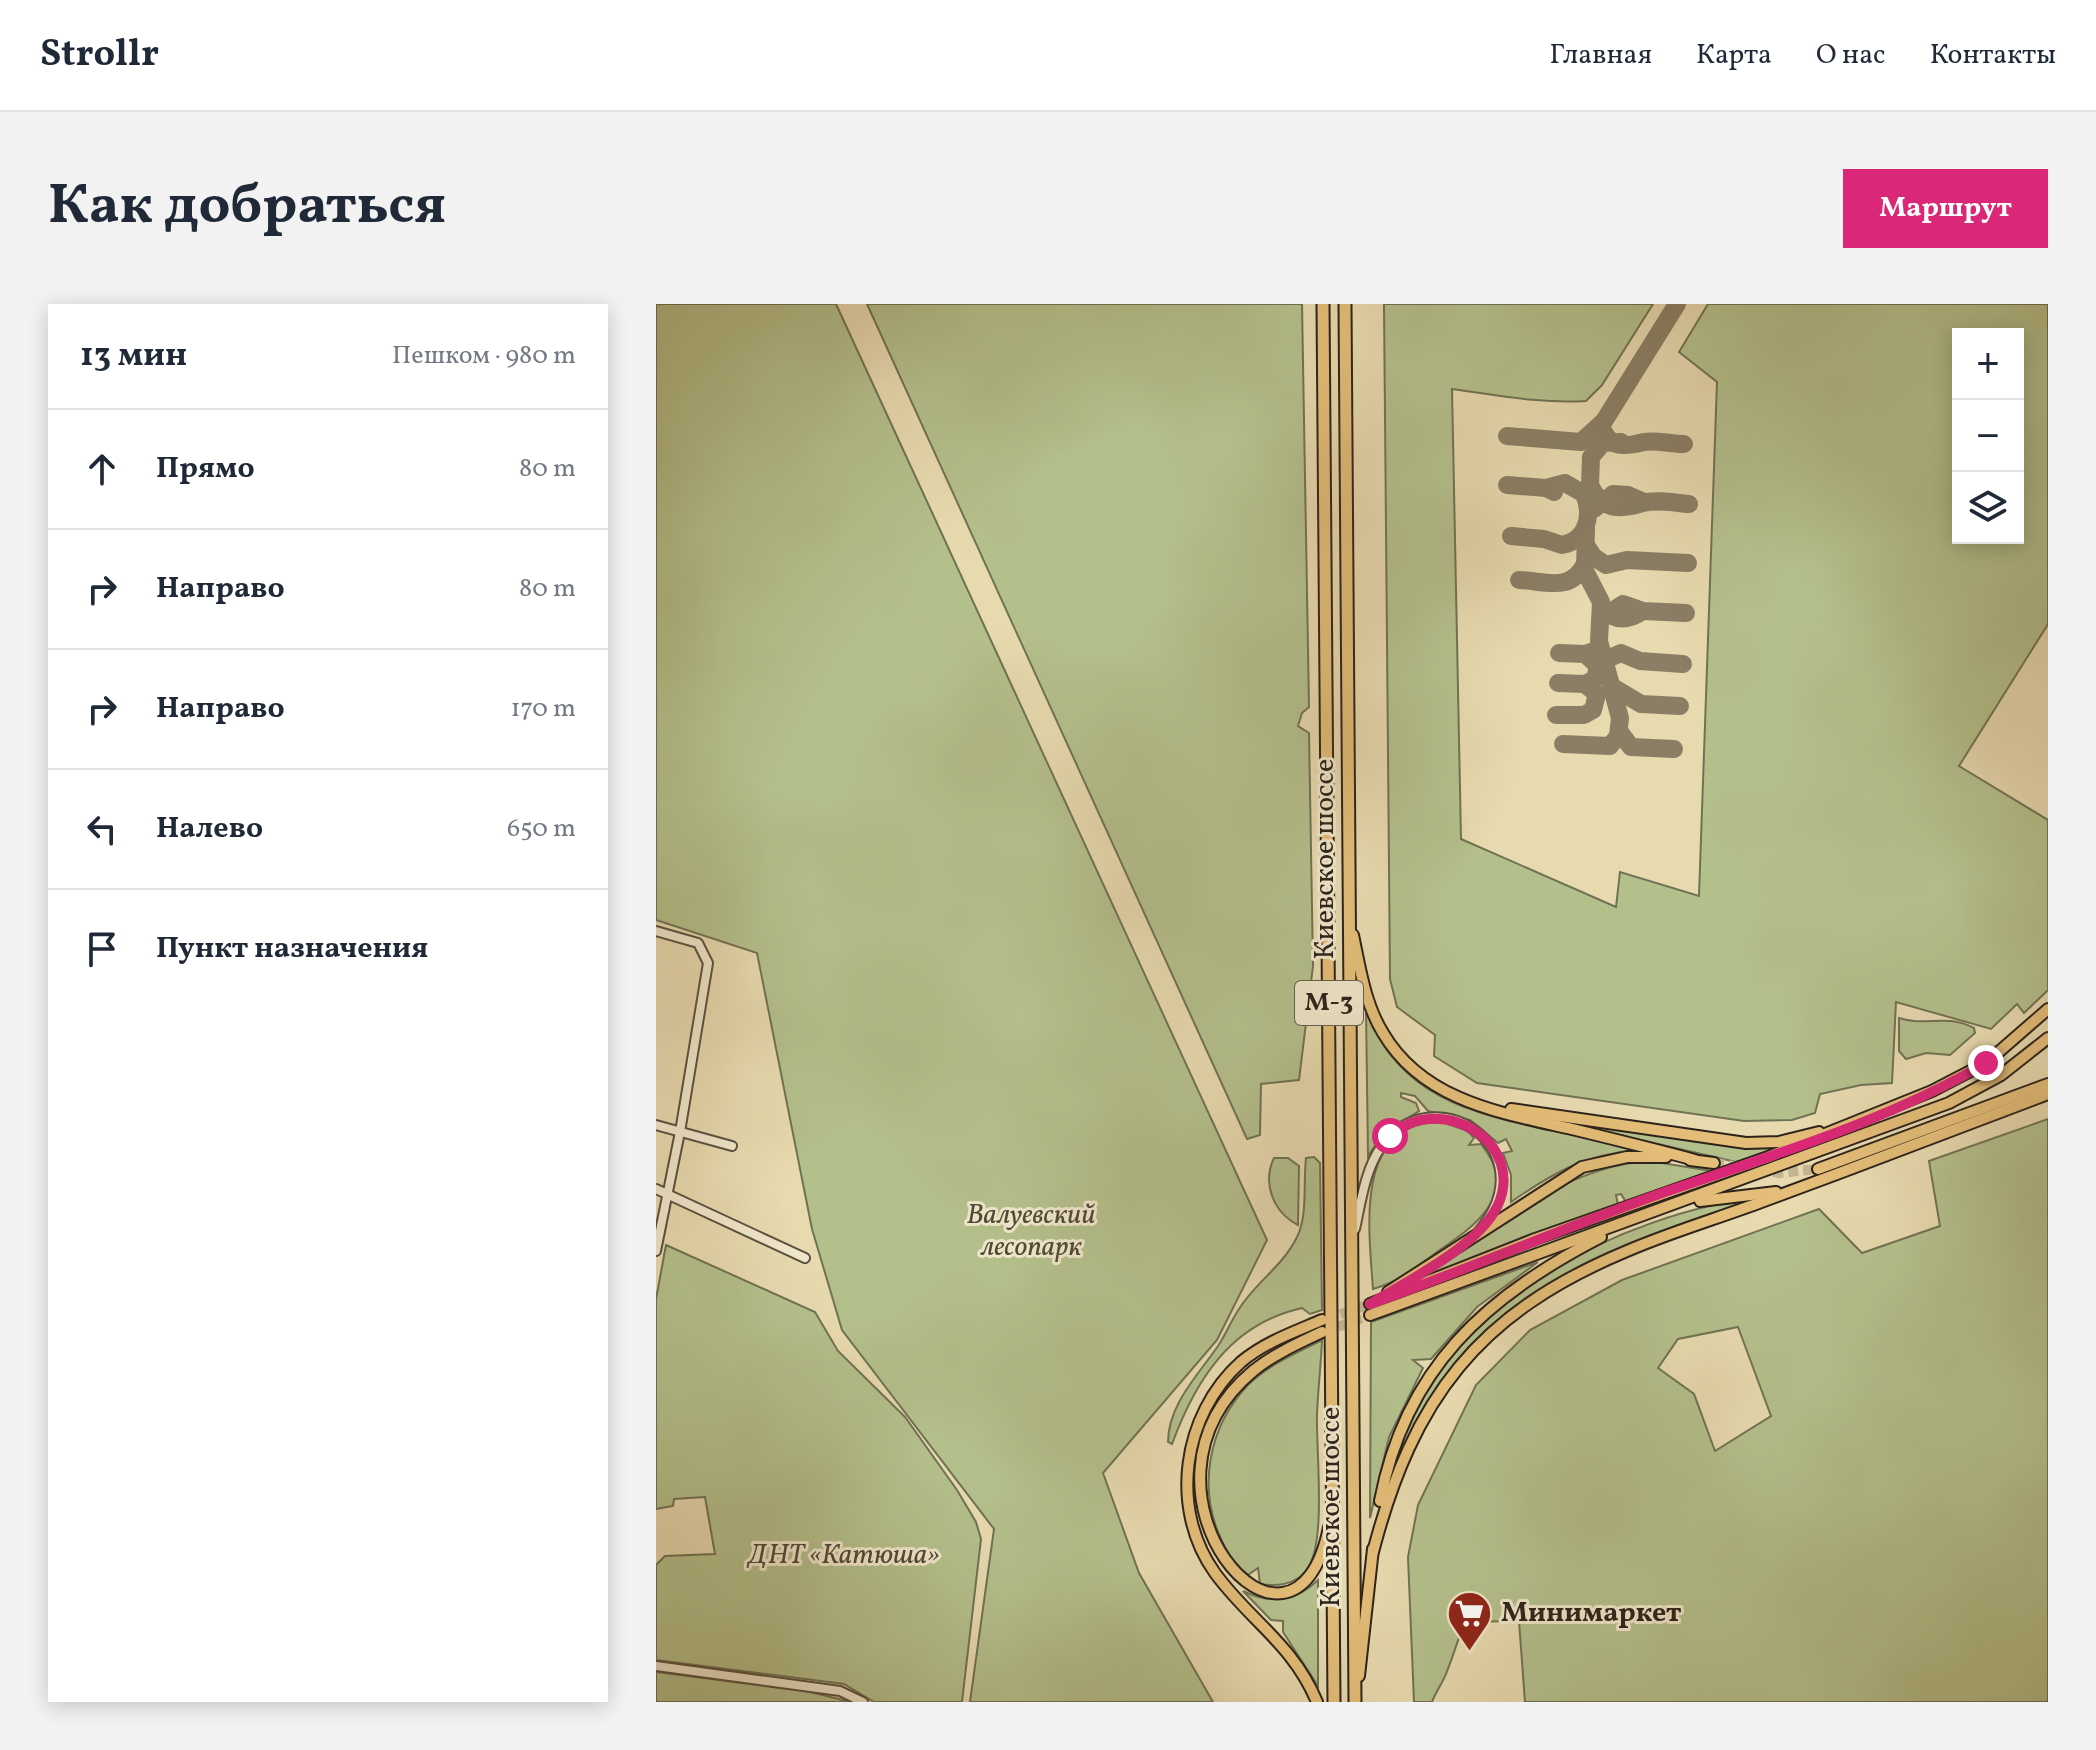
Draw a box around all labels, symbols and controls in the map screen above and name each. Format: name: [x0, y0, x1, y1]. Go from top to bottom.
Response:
text: Strollr: [40, 29, 159, 82]
text: Главная: [1550, 36, 1652, 75]
text: Карта: [1696, 36, 1772, 75]
text: О нас: [1816, 36, 1886, 75]
text: Контакты: [1930, 36, 2056, 75]
text: Как добраться: [48, 169, 446, 247]
button: Маршрут: [1843, 169, 2048, 248]
map controls: [1952, 328, 2024, 544]
button: +: [1952, 328, 2024, 400]
text: 13 мин: [80, 333, 187, 380]
text: Пешком · 980 m: [392, 338, 576, 374]
button: −: [1952, 400, 2024, 472]
icon: ahead: [80, 447, 124, 491]
text: Прямо: [156, 448, 255, 490]
text: 80 m: [519, 451, 576, 487]
button: layers: [1952, 472, 2024, 544]
icon: right: [80, 567, 124, 611]
text: Направо: [156, 568, 285, 610]
text: 80 m: [519, 571, 576, 607]
icon: right: [80, 687, 124, 731]
text: Направо: [156, 688, 285, 730]
text: 170 m: [511, 691, 576, 727]
street label: Киевское шоссе: [1306, 759, 1345, 959]
icon: left: [80, 807, 124, 851]
text: Налево: [156, 808, 263, 850]
text: 650 m: [507, 811, 576, 847]
icon: arrive: [80, 927, 124, 971]
text: Пункт назначения: [156, 928, 428, 970]
road number: М-3: [1295, 981, 1363, 1025]
route end: [1968, 1045, 2004, 1081]
route start: [1372, 1118, 1408, 1154]
park label: Валуевский лесопарк: [967, 1196, 1095, 1267]
street label: Киевское шоссе: [1312, 1407, 1351, 1607]
park label: ДНТ «Катюша»: [746, 1536, 940, 1575]
supermarket icon: Минимаркет: [1446, 1589, 1494, 1652]
place label: Минимаркет: [1501, 1594, 1682, 1633]

